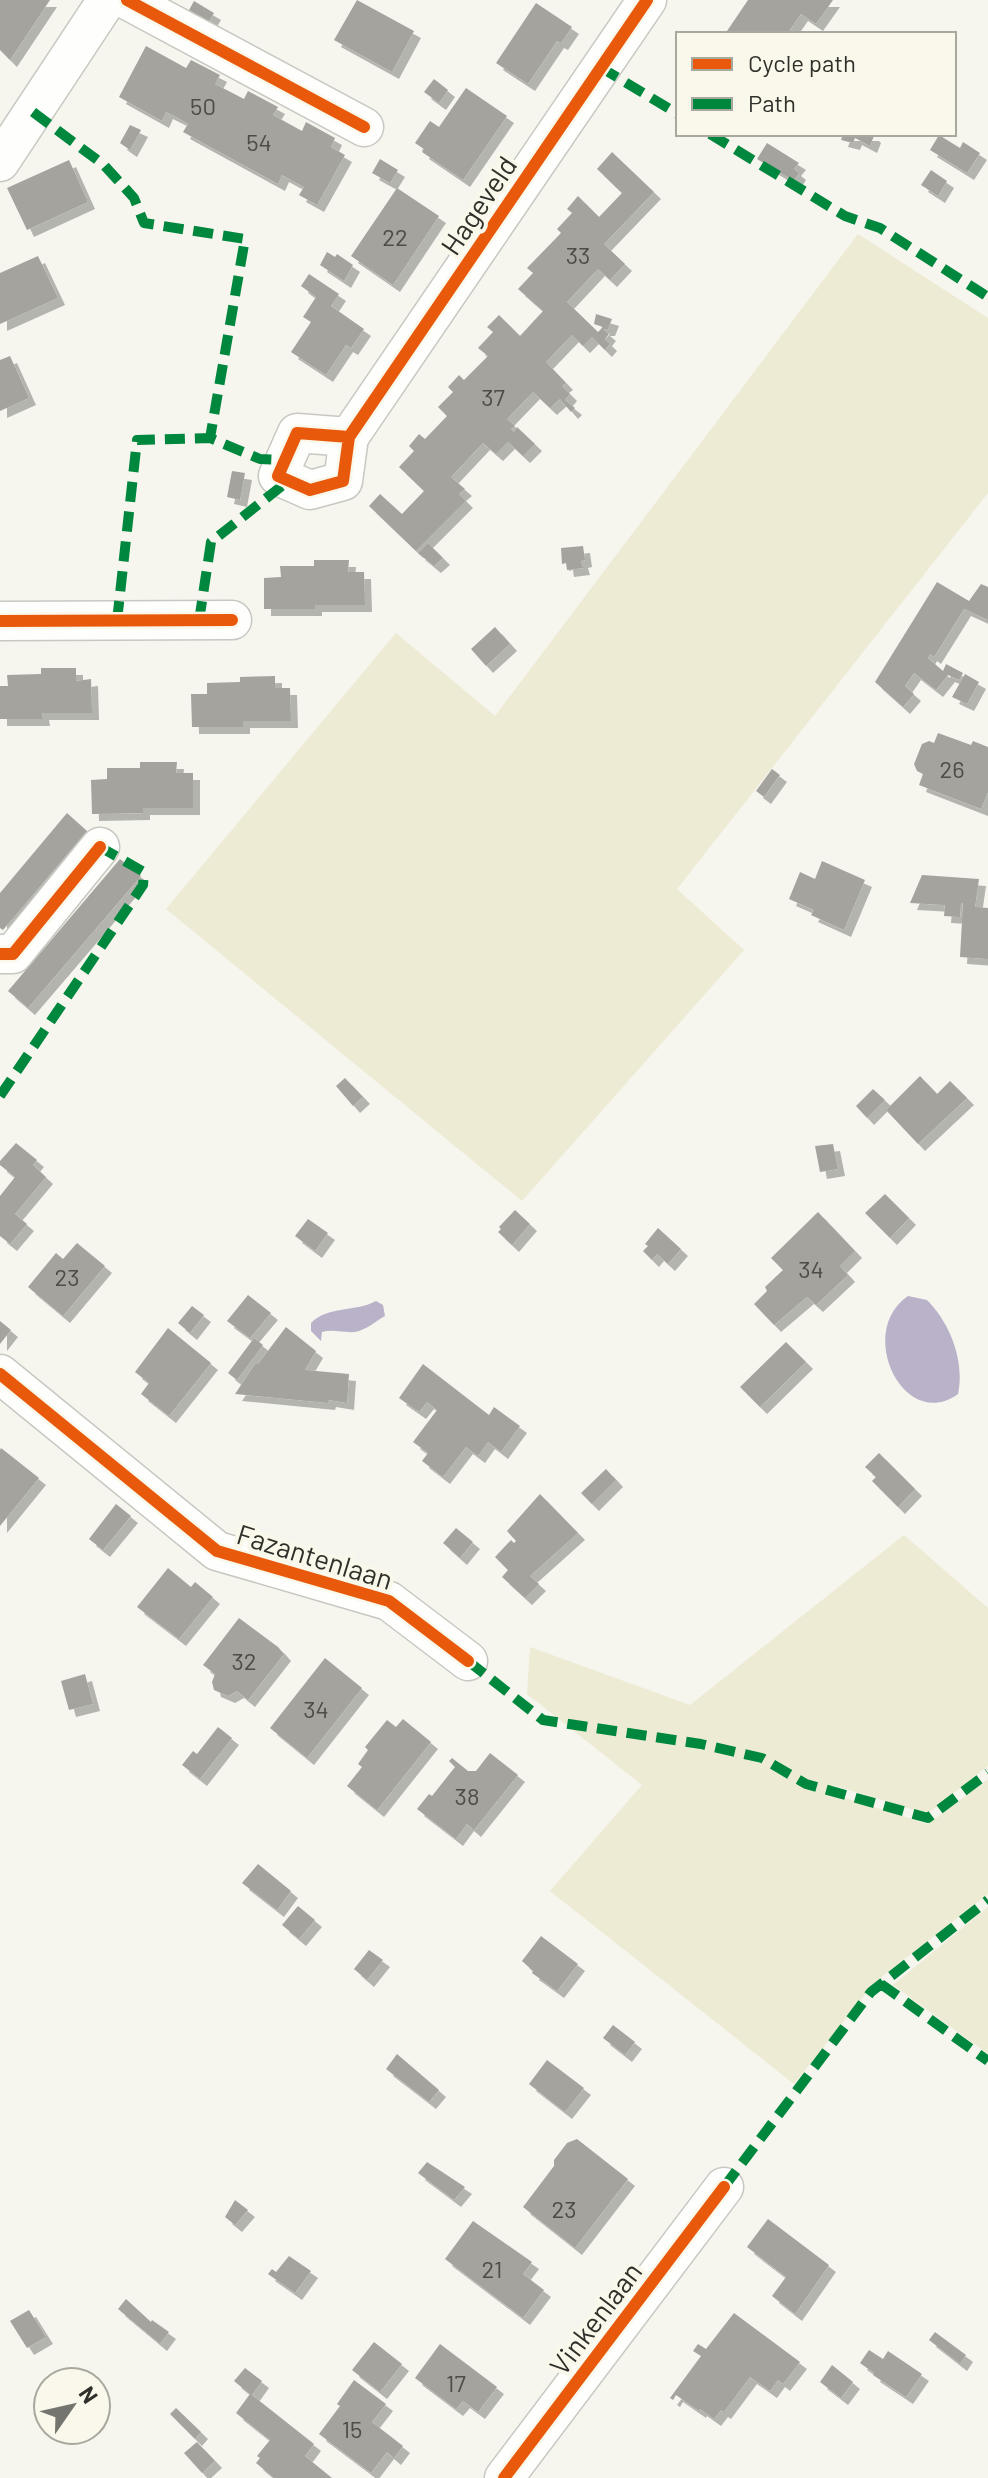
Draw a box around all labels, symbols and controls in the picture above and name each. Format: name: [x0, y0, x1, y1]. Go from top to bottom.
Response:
legend: [676, 32, 956, 136]
text: Cycle path: [748, 48, 856, 77]
text: Path: [748, 88, 796, 117]
house number: 50: [190, 91, 216, 120]
house number: 54: [246, 127, 272, 156]
street label: Hageveld: [433, 149, 523, 261]
house number: 22: [382, 222, 408, 251]
house number: 33: [566, 240, 590, 269]
house number: 37: [481, 382, 505, 411]
house number: 26: [939, 754, 965, 783]
house number: 34: [798, 1254, 824, 1283]
house number: 23: [54, 1262, 80, 1291]
street label: Fazantenlaan: [233, 1516, 397, 1596]
house number: 32: [231, 1646, 257, 1675]
house number: 34: [303, 1694, 329, 1723]
house number: 38: [455, 1781, 479, 1810]
house number: 23: [551, 2194, 577, 2223]
house number: 21: [482, 2254, 502, 2283]
street label: Vinkenlaan: [542, 2255, 648, 2381]
north arrow: [32, 2366, 112, 2446]
house number: 17: [446, 2368, 466, 2397]
text: N: [75, 2381, 104, 2408]
house number: 15: [342, 2414, 362, 2443]

